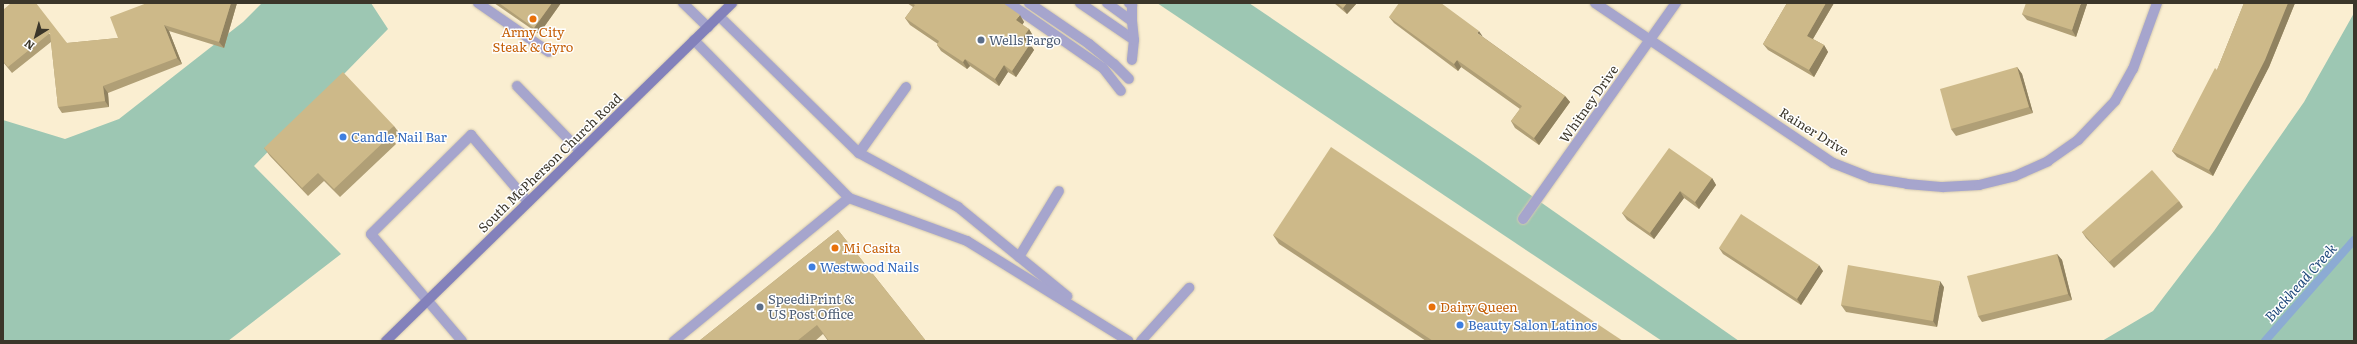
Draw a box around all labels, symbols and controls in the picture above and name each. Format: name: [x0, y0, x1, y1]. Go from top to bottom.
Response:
marker: Army City Steak & Gyro: [528, 14, 538, 24]
north arrow: [16, 16, 56, 56]
place label: Army City Steak & Gyro: [493, 25, 573, 56]
place label: Wells Fargo: [989, 32, 1061, 48]
marker: Wells Fargo: [976, 35, 986, 45]
text: N: [20, 36, 37, 55]
street label: Whitney Drive: [1556, 62, 1622, 146]
street label: South McPherson Church Road: [475, 90, 625, 236]
street label: Rainer Drive: [1777, 105, 1851, 159]
place label: Candle Nail Bar: [351, 129, 447, 145]
marker: Candle Nail Bar: [338, 132, 348, 142]
water label: Buckhead Creek: [2261, 239, 2339, 325]
place label: Mi Casita: [843, 240, 901, 256]
marker: Mi Casita: [830, 243, 840, 253]
place label: Westwood Nails: [820, 259, 919, 275]
marker: Westwood Nails: [807, 262, 817, 272]
place label: SpeediPrint & US Post Office: [768, 292, 854, 323]
place label: Dairy Queen: [1440, 299, 1518, 315]
marker: SpeediPrint & US Post Office: [755, 302, 765, 312]
marker: Dairy Queen: [1427, 302, 1437, 312]
place label: Beauty Salon Latinos: [1468, 317, 1597, 333]
marker: Beauty Salon Latinos: [1455, 320, 1465, 330]

